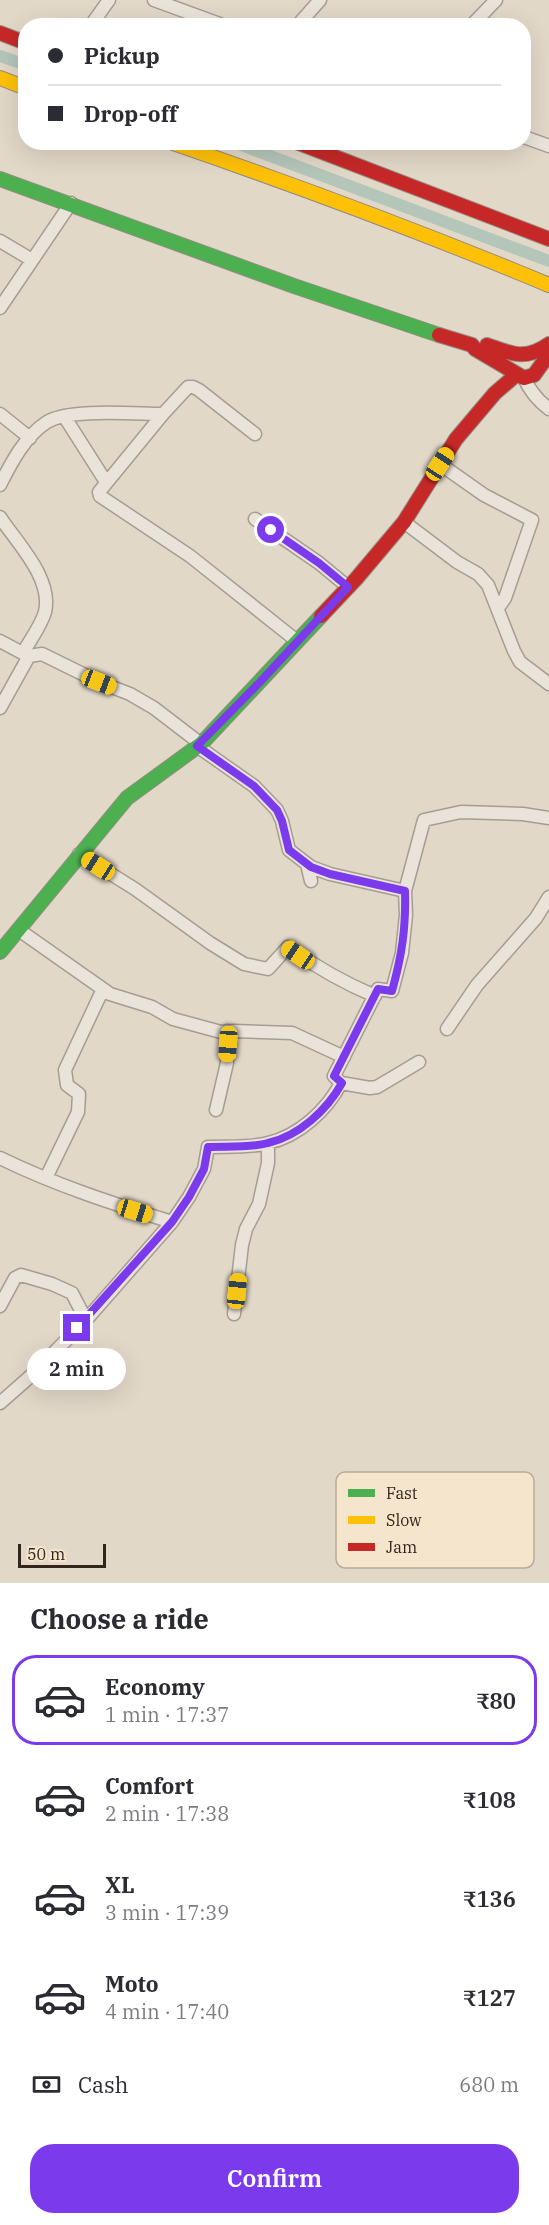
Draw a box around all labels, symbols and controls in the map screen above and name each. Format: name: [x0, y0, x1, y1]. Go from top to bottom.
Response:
text: Pickup: [84, 41, 160, 70]
text: Drop-off: [84, 99, 178, 128]
car: [423, 444, 457, 484]
route start: [257, 516, 284, 543]
car: [79, 667, 119, 697]
car: [78, 849, 118, 883]
car: [278, 937, 318, 973]
car: [218, 1025, 238, 1063]
car: [115, 1197, 155, 1225]
car: [226, 1272, 248, 1310]
route end: [63, 1314, 90, 1341]
callout: 2 min: [28, 1349, 127, 1391]
text: 2 min: [49, 1355, 104, 1382]
legend: [336, 1472, 534, 1568]
text: Fast: [386, 1483, 418, 1503]
text: Slow: [386, 1510, 422, 1530]
text: Jam: [386, 1537, 417, 1557]
scale bar: [18, 1541, 106, 1568]
text: 50 m: [27, 1544, 65, 1564]
text: Choose a ride: [30, 1601, 209, 1636]
text: Economy: [105, 1672, 205, 1701]
icon: car: [33, 1673, 87, 1727]
text: ₹80: [476, 1686, 516, 1715]
text: 1 min · 17:37: [105, 1701, 229, 1728]
text: Comfort: [105, 1771, 194, 1800]
icon: car: [33, 1772, 87, 1826]
text: ₹108: [463, 1785, 516, 1814]
text: 2 min · 17:38: [105, 1800, 229, 1827]
text: XL: [105, 1870, 135, 1899]
icon: car: [33, 1871, 87, 1925]
text: ₹136: [463, 1884, 516, 1913]
text: 3 min · 17:39: [105, 1899, 229, 1926]
text: Moto: [105, 1969, 159, 1998]
icon: car: [33, 1970, 87, 2024]
text: ₹127: [463, 1983, 516, 2012]
text: 4 min · 17:40: [105, 1998, 229, 2025]
icon: cash: [30, 2068, 63, 2101]
text: Cash: [78, 2070, 129, 2099]
text: 680 m: [459, 2071, 519, 2098]
button: Confirm: [30, 2144, 519, 2213]

